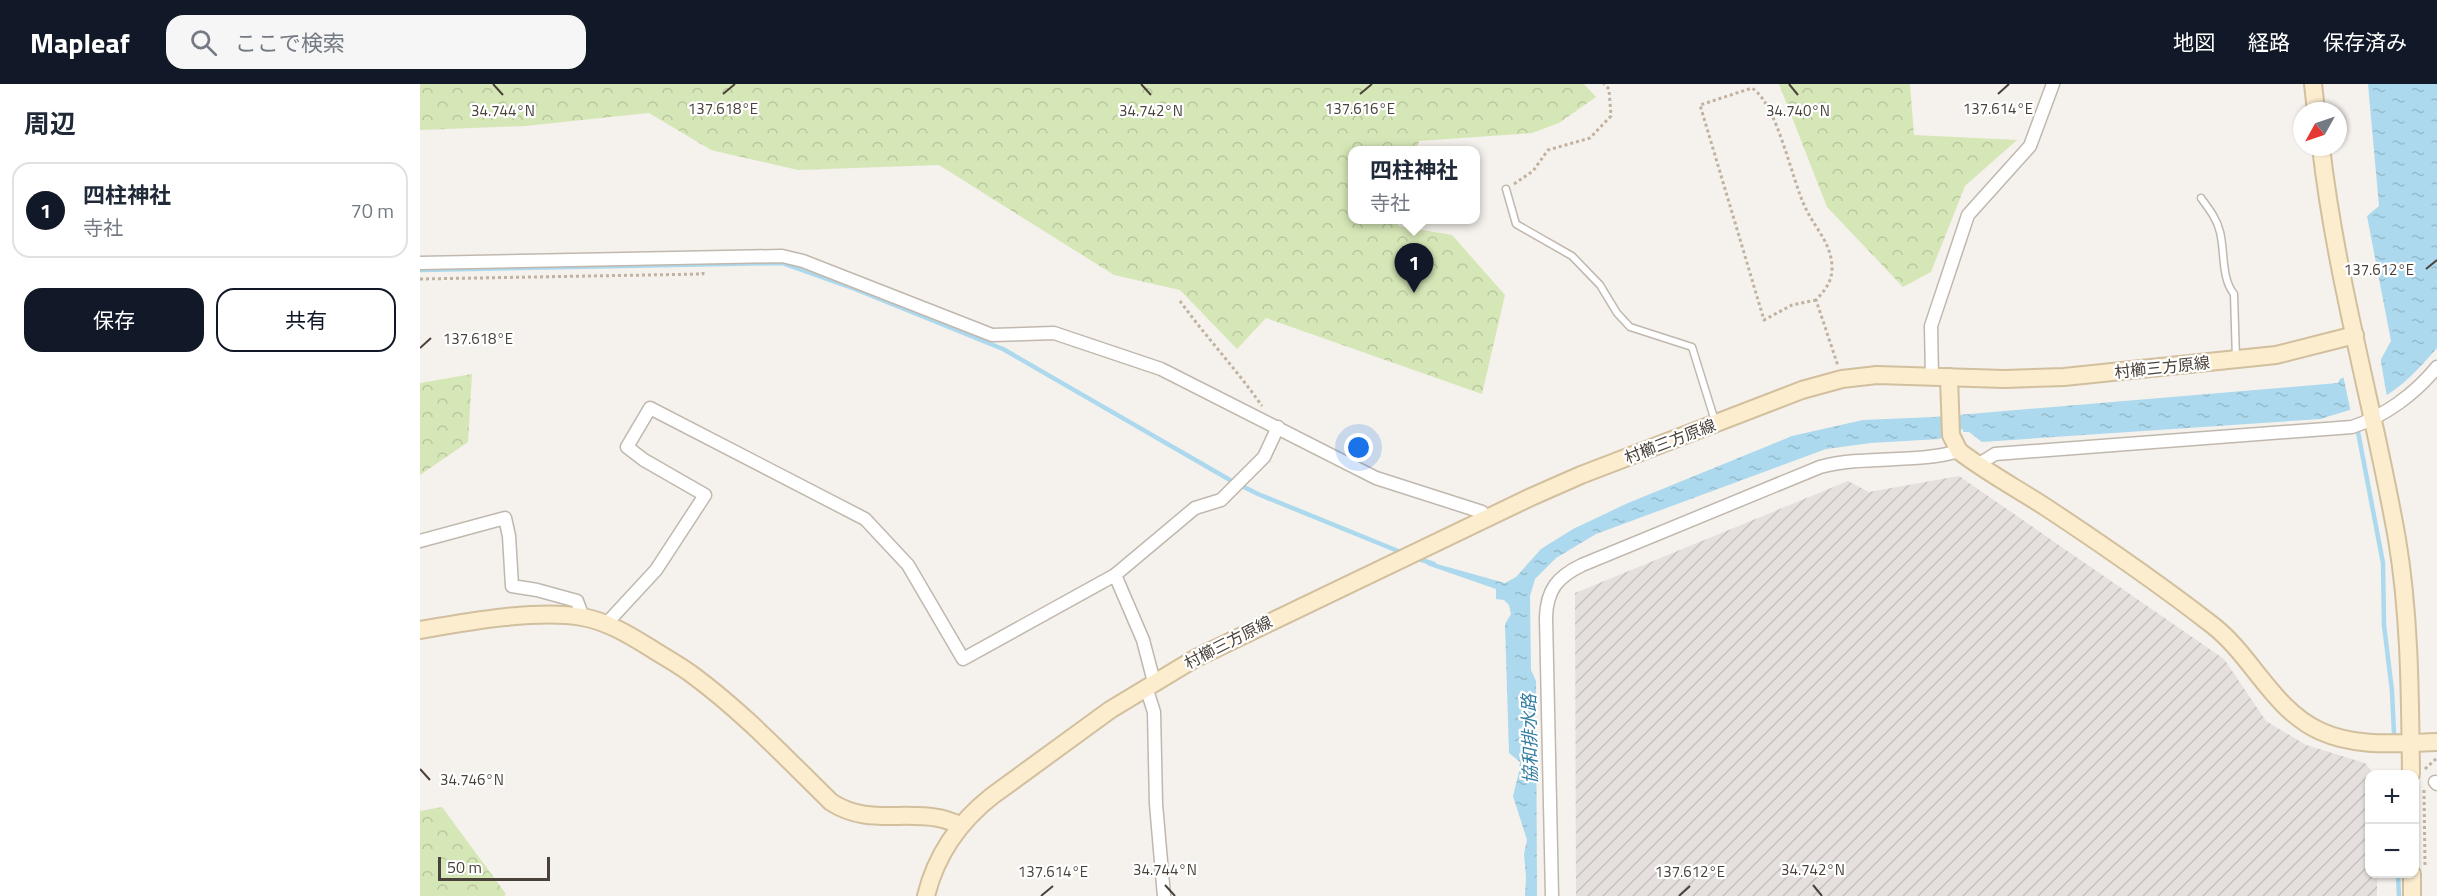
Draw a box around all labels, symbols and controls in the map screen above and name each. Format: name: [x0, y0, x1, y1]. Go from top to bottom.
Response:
search box: [166, 15, 586, 69]
text: Mapleaf: [30, 21, 130, 64]
icon: search: [187, 26, 220, 59]
text: ここで検索: [235, 26, 345, 60]
text: 地図: [2173, 26, 2215, 58]
text: 経路: [2248, 26, 2290, 58]
text: 保存済み: [2323, 26, 2407, 58]
text: 137.618°E: [688, 97, 758, 120]
text: 137.616°E: [1325, 97, 1395, 120]
text: 137.614°E: [1963, 97, 2033, 120]
text: 34.744°N: [471, 99, 535, 122]
text: 34.742°N: [1119, 99, 1183, 122]
text: 34.740°N: [1766, 99, 1830, 122]
north arrow: [2293, 102, 2347, 156]
text: 周辺: [24, 104, 76, 143]
popup: [1348, 146, 1480, 224]
text: 四柱神社: [1370, 153, 1458, 187]
text: 四柱神社: [83, 178, 171, 212]
text: 寺社: [1370, 187, 1410, 218]
text: 1: [40, 195, 51, 226]
text: 70 m: [350, 195, 394, 226]
text: 寺社: [83, 212, 123, 243]
pin: 1: [1394, 244, 1434, 293]
text: 137.612°E: [2344, 258, 2414, 281]
button: 保存: [24, 288, 204, 352]
button: 共有: [216, 288, 396, 352]
text: 137.618°E: [443, 327, 513, 350]
street label: 村櫛三方原線: [2113, 350, 2211, 384]
street label: 村櫛三方原線: [1621, 413, 1719, 469]
your location: [1344, 433, 1373, 462]
street label: 村櫛三方原線: [1180, 610, 1276, 674]
water label: 協和排水路: [1515, 692, 1544, 784]
text: 34.746°N: [440, 768, 504, 791]
map controls: [2365, 770, 2419, 878]
button: +: [2365, 770, 2419, 824]
button: −: [2365, 824, 2419, 878]
scale bar: [438, 854, 550, 882]
text: 50 m: [447, 855, 482, 879]
text: 34.744°N: [1133, 858, 1197, 881]
text: 34.742°N: [1781, 858, 1845, 881]
text: 137.614°E: [1018, 860, 1088, 883]
text: 137.612°E: [1655, 860, 1725, 883]

